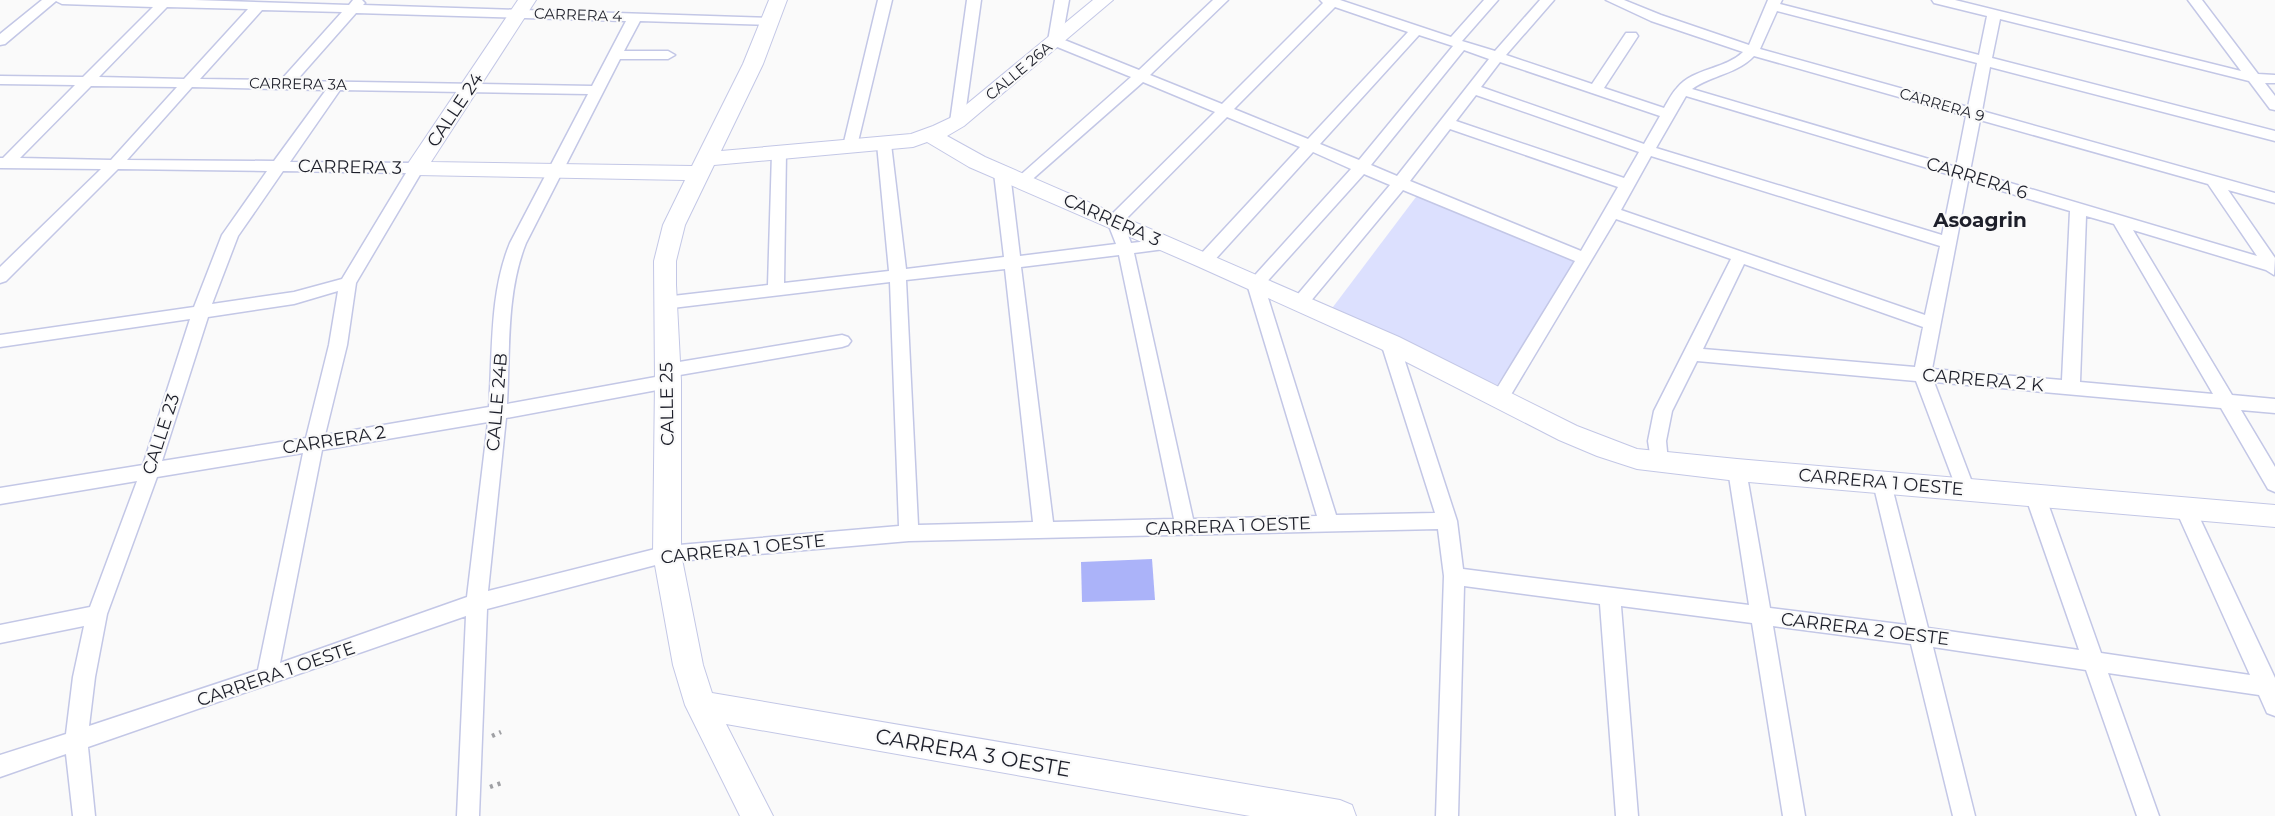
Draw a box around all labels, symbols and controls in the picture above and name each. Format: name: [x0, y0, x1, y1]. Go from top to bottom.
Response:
street label: CARRERA 4: [534, 3, 623, 26]
street label: CALLE 26A: [981, 37, 1056, 104]
street label: CALLE 24: [422, 69, 488, 151]
street label: CARRERA 3A: [249, 73, 347, 94]
street label: CARRERA 9: [1897, 83, 1987, 126]
street label: CARRERA 6: [1924, 152, 2030, 204]
street label: CARRERA 3: [298, 155, 402, 179]
street label: CARRERA 3: [1060, 189, 1164, 251]
district label: Asoagrin: [1932, 208, 2027, 232]
street label: CALLE 24B: [482, 352, 512, 452]
street label: CALLE 25: [655, 362, 679, 446]
street label: CARRERA 2 K: [1921, 364, 2045, 396]
street label: CALLE 23: [138, 391, 184, 477]
street label: CARRERA 2: [281, 421, 387, 459]
street label: CARRERA 1 OESTE: [1798, 464, 1964, 500]
street label: CARRERA 1 OESTE: [1145, 512, 1311, 540]
street label: CARRERA 1 OESTE: [659, 529, 827, 569]
street label: CARRERA 2 OESTE: [1780, 608, 1950, 650]
street label: CARRERA 1 OESTE: [194, 637, 358, 711]
street label: CARRERA 3 OESTE: [874, 723, 1073, 782]

